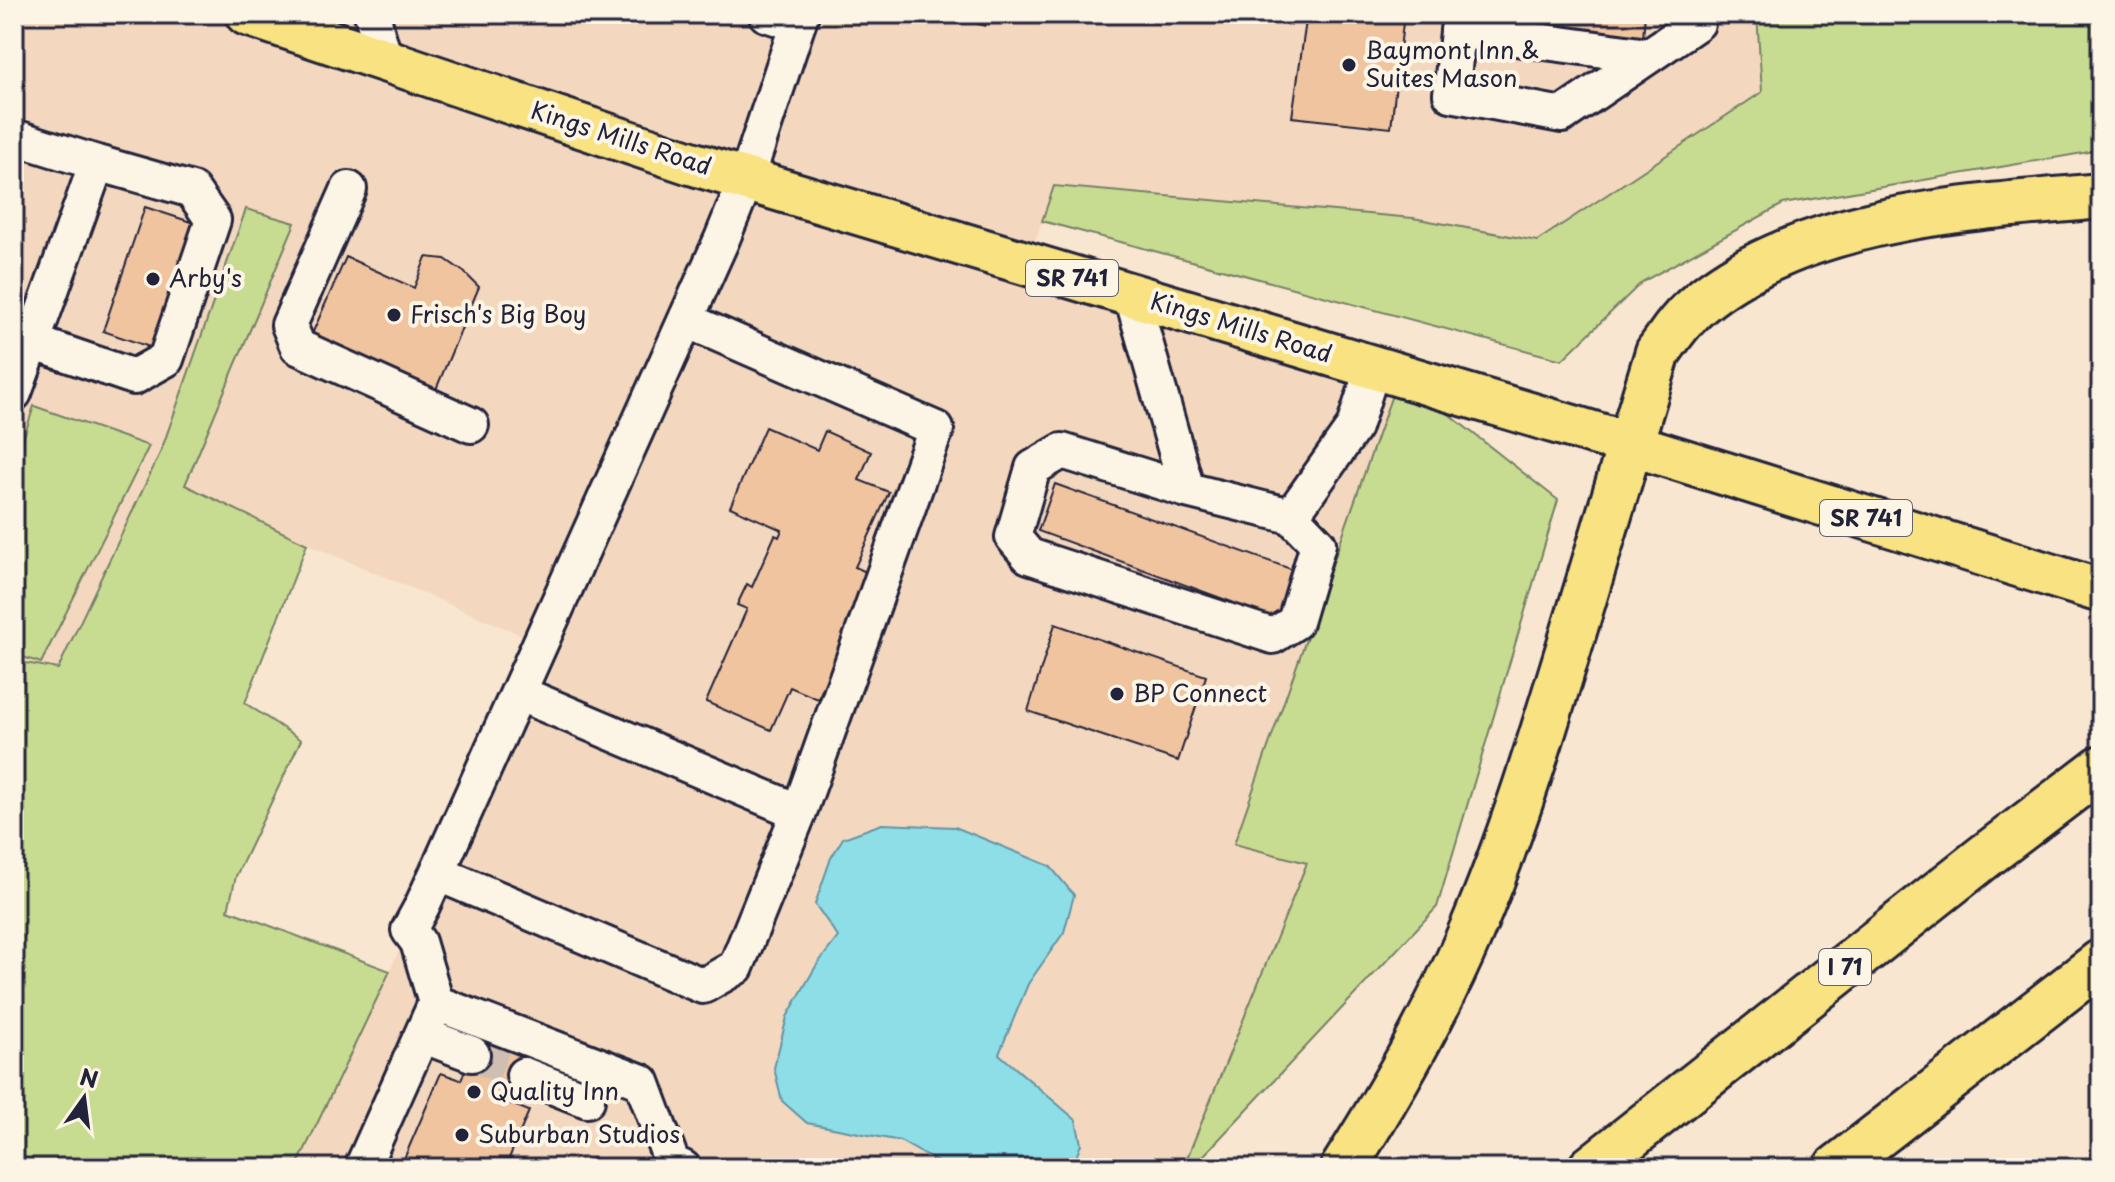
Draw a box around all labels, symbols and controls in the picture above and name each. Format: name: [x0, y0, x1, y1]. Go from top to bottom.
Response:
place label: Baymont Inn & Suites Mason: [1365, 31, 1539, 95]
marker: Baymont Inn & Suites Mason: [1340, 56, 1358, 74]
street label: Kings Mills Road: [527, 91, 717, 183]
place label: Arby's: [169, 259, 242, 295]
road number: SR 741: [1026, 260, 1118, 296]
marker: Arby's: [144, 270, 162, 288]
street label: Kings Mills Road: [1146, 281, 1337, 371]
place label: Frisch's Big Boy: [410, 295, 586, 331]
marker: Frisch's Big Boy: [385, 306, 403, 324]
road number: SR 741: [1820, 500, 1912, 536]
place label: BP Connect: [1133, 674, 1267, 710]
marker: BP Connect: [1108, 685, 1126, 703]
road number: I 71: [1819, 949, 1871, 985]
north arrow: [44, 1058, 124, 1138]
text: N: [77, 1059, 102, 1095]
place label: Quality Inn: [490, 1072, 619, 1108]
marker: Quality Inn: [465, 1083, 483, 1101]
place label: Suburban Studios: [478, 1115, 680, 1151]
marker: Suburban Studios: [453, 1126, 471, 1144]

